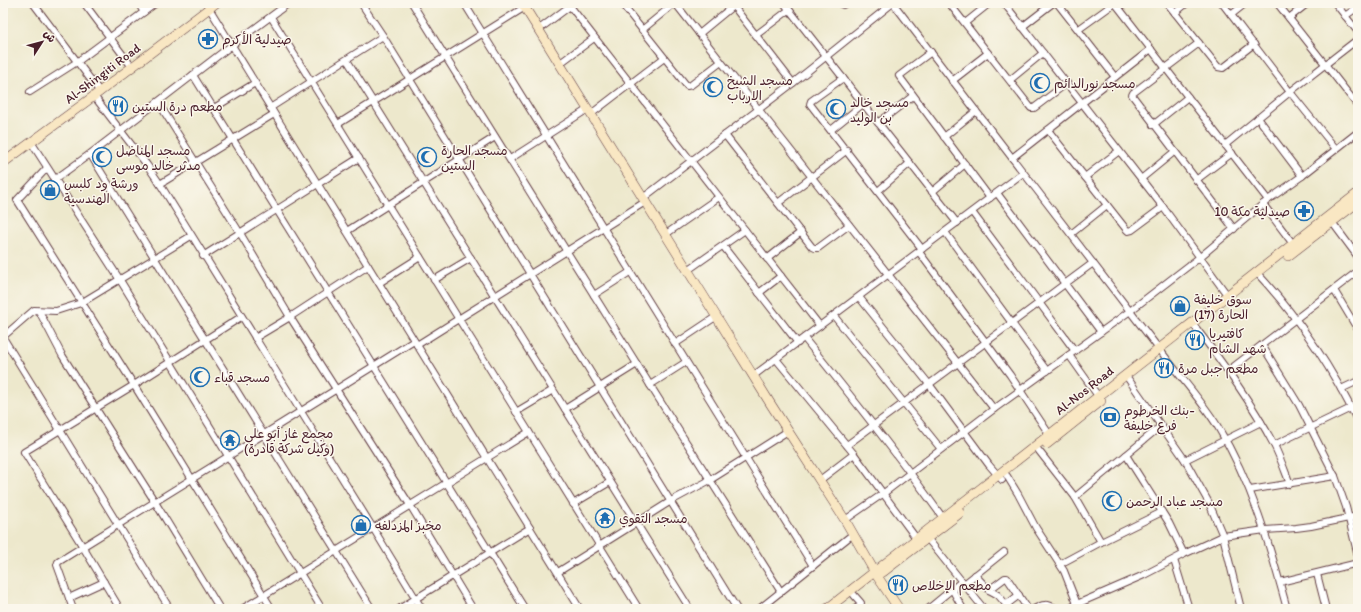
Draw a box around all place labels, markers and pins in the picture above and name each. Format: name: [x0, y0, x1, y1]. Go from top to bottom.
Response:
pharmacy icon: صيدلية الأكرم: [197, 28, 219, 50]
place label: صيدلية الأكرم: [222, 31, 292, 50]
mosque icon: مسجد نورالدائم: [1029, 72, 1051, 94]
place label: مسجد الشيخ الارباب: [727, 73, 793, 104]
mosque icon: مسجد الشيخ الارباب: [702, 76, 724, 98]
place label: مسجد نورالدائم: [1054, 76, 1136, 94]
restaurant icon: مطعم درة الستين: [107, 95, 129, 117]
place label: مسجد خالد بن الوليد: [850, 95, 909, 126]
mosque icon: مسجد خالد بن الوليد: [825, 98, 847, 120]
place label: مطعم درة الستين: [132, 99, 223, 117]
place label: مسجد المناضل مدثر خالد موسى: [116, 143, 201, 175]
place label: مسجد الحارة الستين: [441, 143, 508, 174]
mosque icon: مسجد المناضل مدثر خالد موسى: [91, 146, 113, 168]
mosque icon: مسجد الحارة الستين: [416, 146, 438, 168]
place label: ورشة ود كلبس الهندسية: [64, 176, 139, 207]
shop icon: ورشة ود كلبس الهندسية: [39, 179, 61, 201]
pharmacy icon: صيدلية مكة 10: [1293, 200, 1315, 222]
place label: صيدلية مكة 10: [1214, 204, 1290, 220]
place label: سوق خليفة الحارة (17): [1194, 292, 1252, 323]
shop icon: سوق خليفة الحارة (17): [1169, 295, 1191, 317]
place label: كافتيريا شهد الشام: [1209, 326, 1267, 359]
restaurant icon: كافتيريا شهد الشام: [1184, 329, 1206, 351]
restaurant icon: مطعم جبل مرة: [1153, 357, 1175, 379]
place label: مطعم جبل مرة: [1178, 361, 1258, 379]
mosque icon: مسجد قباء: [189, 366, 211, 388]
place label: مسجد قباء: [214, 370, 270, 386]
place label: بنك الخرطوم- فرع خليفة: [1124, 403, 1195, 435]
bank icon: بنك الخرطوم- فرع خليفة: [1099, 406, 1121, 428]
place label: مجمع غاز أبو علي (وكيل شركة قادرة): [244, 426, 334, 457]
temple icon: مجمع غاز أبو علي (وكيل شركة قادرة): [219, 429, 241, 451]
mosque icon: مسجد عباد الرحمن: [1101, 490, 1123, 512]
place label: مسجد عباد الرحمن: [1126, 494, 1223, 510]
temple icon: مسجد التقوي: [594, 507, 616, 529]
place label: مسجد التقوي: [619, 511, 688, 528]
shop icon: مخبز المزدلفه: [350, 514, 372, 536]
place label: مخبز المزدلفه: [375, 518, 442, 534]
restaurant icon: مطعم الإخلاص: [887, 574, 909, 596]
place label: مطعم الإخلاص: [912, 578, 991, 596]

